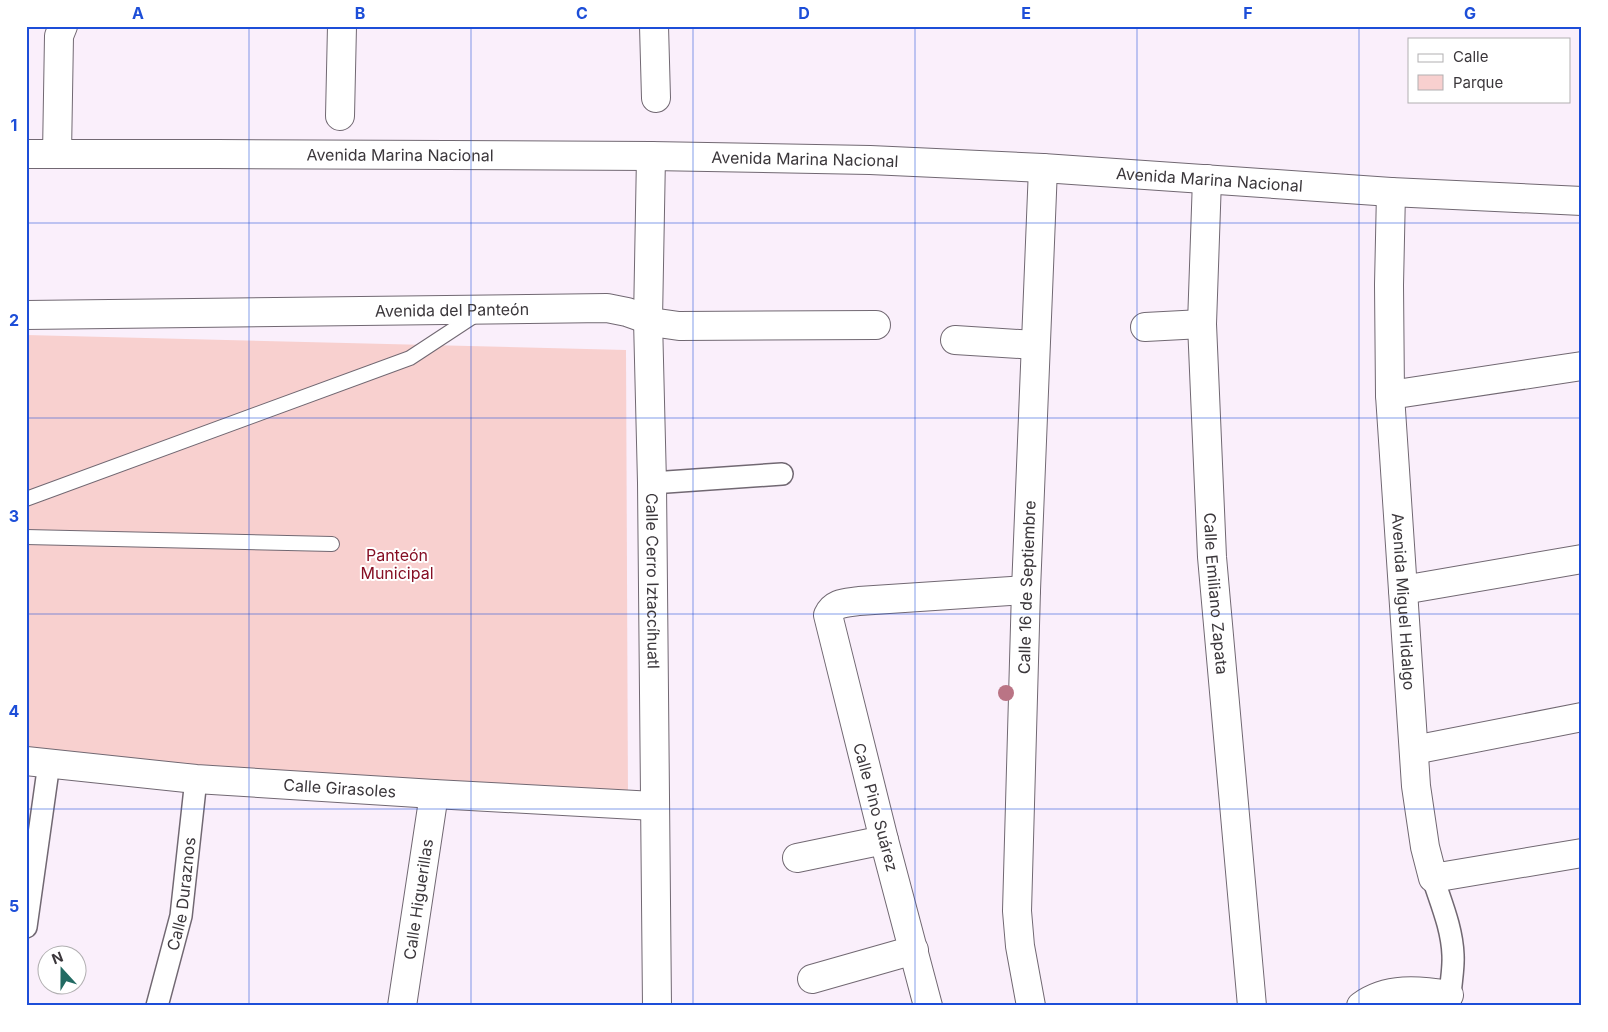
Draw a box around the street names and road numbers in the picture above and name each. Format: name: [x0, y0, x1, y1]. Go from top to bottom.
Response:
street label: Avenida Marina Nacional: [306, 144, 494, 165]
street label: Avenida Marina Nacional: [711, 147, 899, 171]
street label: Avenida Marina Nacional: [1115, 163, 1303, 196]
street label: Avenida del Panteón: [375, 299, 529, 321]
street label: Calle Cerro Iztaccíhuatl: [642, 493, 664, 669]
street label: Calle 16 de Septiembre: [1014, 500, 1040, 674]
street label: Calle Emiliano Zapata: [1200, 512, 1232, 675]
street label: Avenida Miguel Hidalgo: [1388, 512, 1420, 691]
street label: Calle Pino Suárez: [849, 741, 903, 873]
street label: Calle Girasoles: [283, 775, 397, 802]
street label: Calle Duraznos: [162, 836, 200, 953]
street label: Calle Higuerillas: [399, 837, 437, 961]

